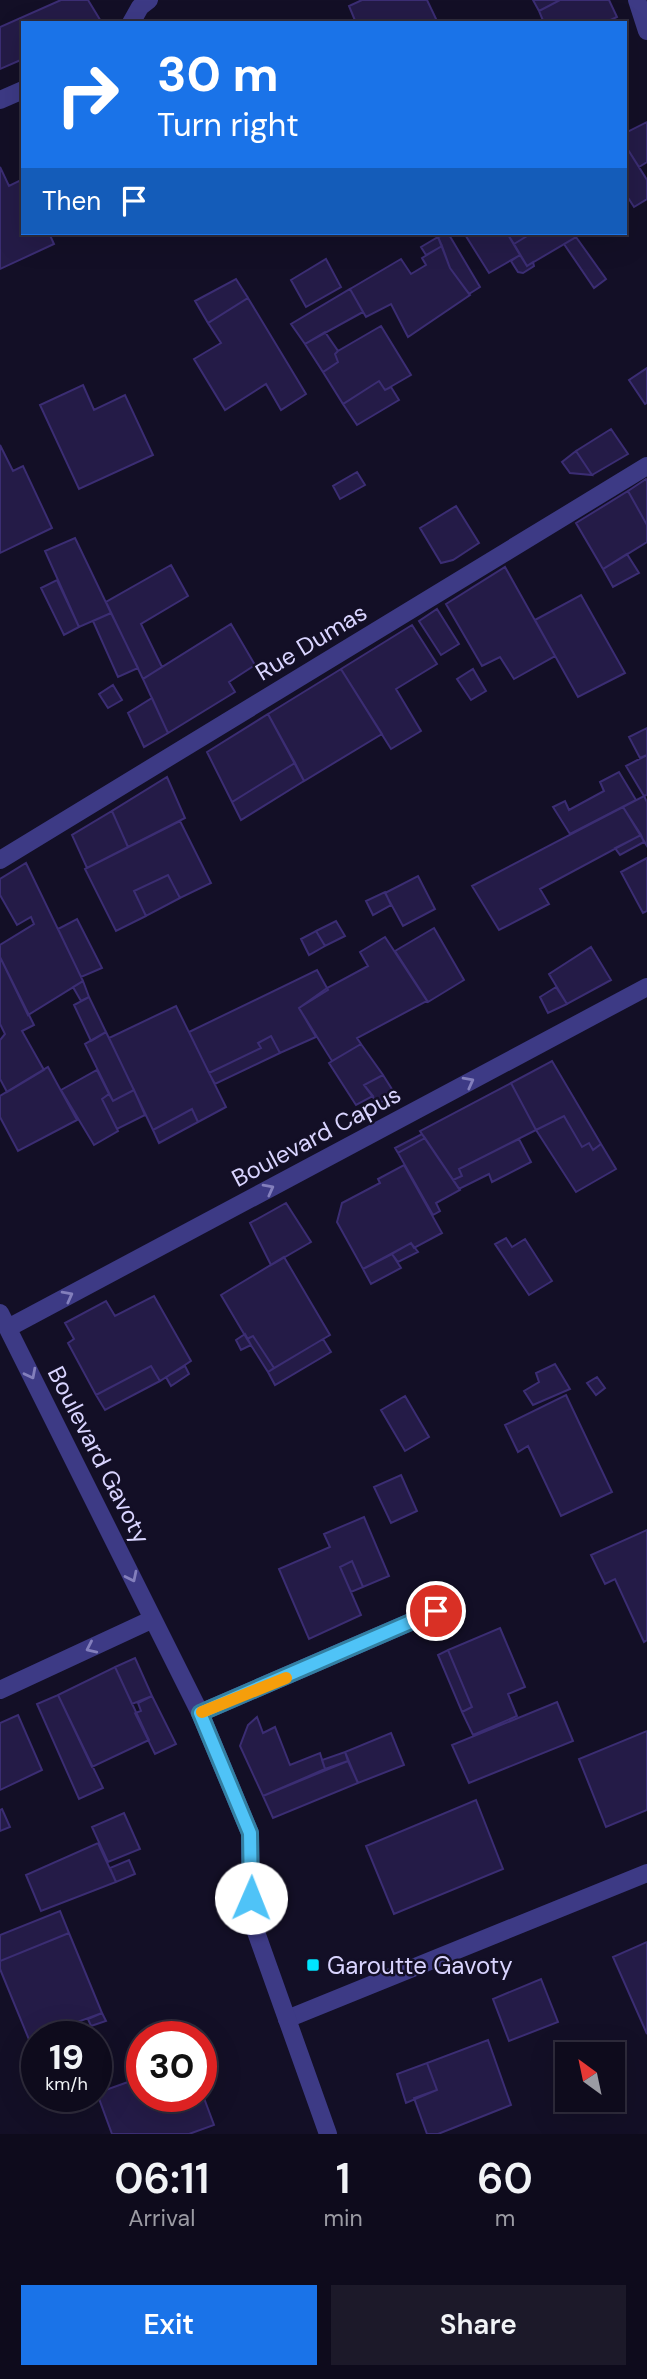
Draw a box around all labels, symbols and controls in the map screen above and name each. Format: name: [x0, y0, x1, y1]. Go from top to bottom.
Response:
text: 30 m: [157, 42, 279, 106]
icon: right: [42, 49, 133, 140]
text: Turn right: [157, 104, 299, 146]
icon: arrive: [115, 182, 153, 220]
text: Then: [42, 184, 101, 218]
street label: Rue Dumas: [250, 597, 372, 687]
one-way arrow: [462, 1077, 474, 1090]
street label: Boulevard Capus: [226, 1078, 406, 1194]
one-way arrow: [261, 1184, 274, 1197]
one-way arrow: [61, 1291, 73, 1304]
street label: Boulevard Gavoty: [41, 1361, 157, 1549]
one-way arrow: [22, 1367, 36, 1379]
one-way arrow: [124, 1570, 138, 1582]
pin: [406, 1581, 466, 1641]
icon: arrive: [417, 1592, 455, 1630]
one-way arrow: [86, 1640, 98, 1654]
position arrow: [214, 1861, 288, 1935]
place label: Garoutte Gavoty: [327, 1950, 513, 1981]
marker: Garoutte Gavoty: [305, 1957, 321, 1973]
speed limit sign: 30: [126, 2021, 217, 2112]
text: 19: [49, 2034, 84, 2080]
north arrow: [555, 2042, 625, 2112]
map controls: [555, 2042, 625, 2112]
text: km/h: [45, 2072, 88, 2096]
text: 06:11: [114, 2151, 209, 2206]
text: 1: [336, 2151, 350, 2206]
text: 60: [477, 2151, 533, 2206]
text: Arrival: [128, 2203, 195, 2233]
text: min: [324, 2203, 363, 2233]
text: m: [495, 2203, 515, 2233]
button: Exit: [21, 2285, 317, 2365]
button: Share: [331, 2285, 626, 2365]

